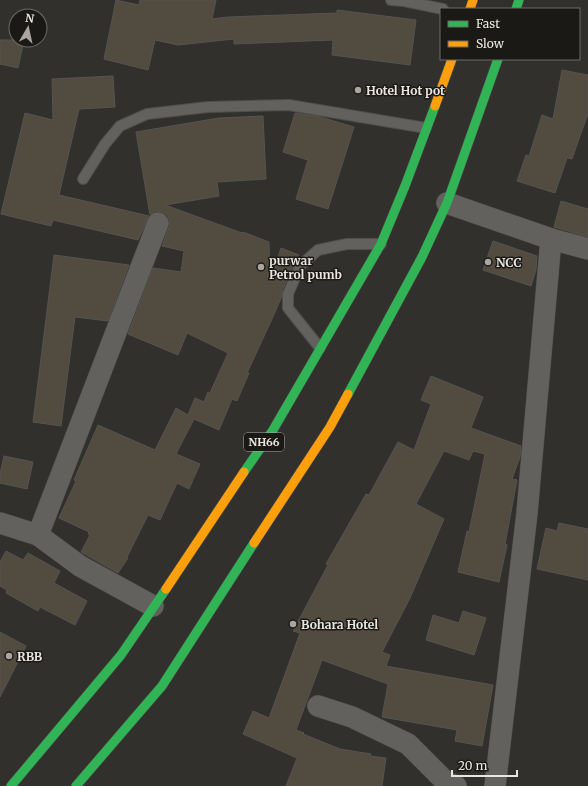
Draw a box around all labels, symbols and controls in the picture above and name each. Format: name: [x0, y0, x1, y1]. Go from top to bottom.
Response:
north arrow: [8, 8, 48, 48]
legend: [440, 8, 580, 60]
text: N: [24, 11, 35, 26]
text: Fast: [476, 16, 500, 31]
text: Slow: [476, 36, 505, 51]
place label: Hotel Hot pot: [366, 83, 445, 98]
marker: Hotel Hot pot: [353, 85, 363, 95]
place label: purwar Petrol pumb: [269, 253, 342, 282]
place label: NCC: [496, 255, 521, 270]
marker: NCC: [483, 257, 493, 267]
marker: purwar Petrol pumb: [256, 262, 266, 272]
road number: NH66: [244, 433, 284, 451]
place label: Bohara Hotel: [301, 617, 378, 632]
marker: Bohara Hotel: [288, 619, 298, 629]
place label: RBB: [17, 649, 43, 664]
marker: RBB: [4, 651, 14, 661]
scale bar: [452, 752, 517, 778]
text: 20 m: [458, 758, 487, 773]

